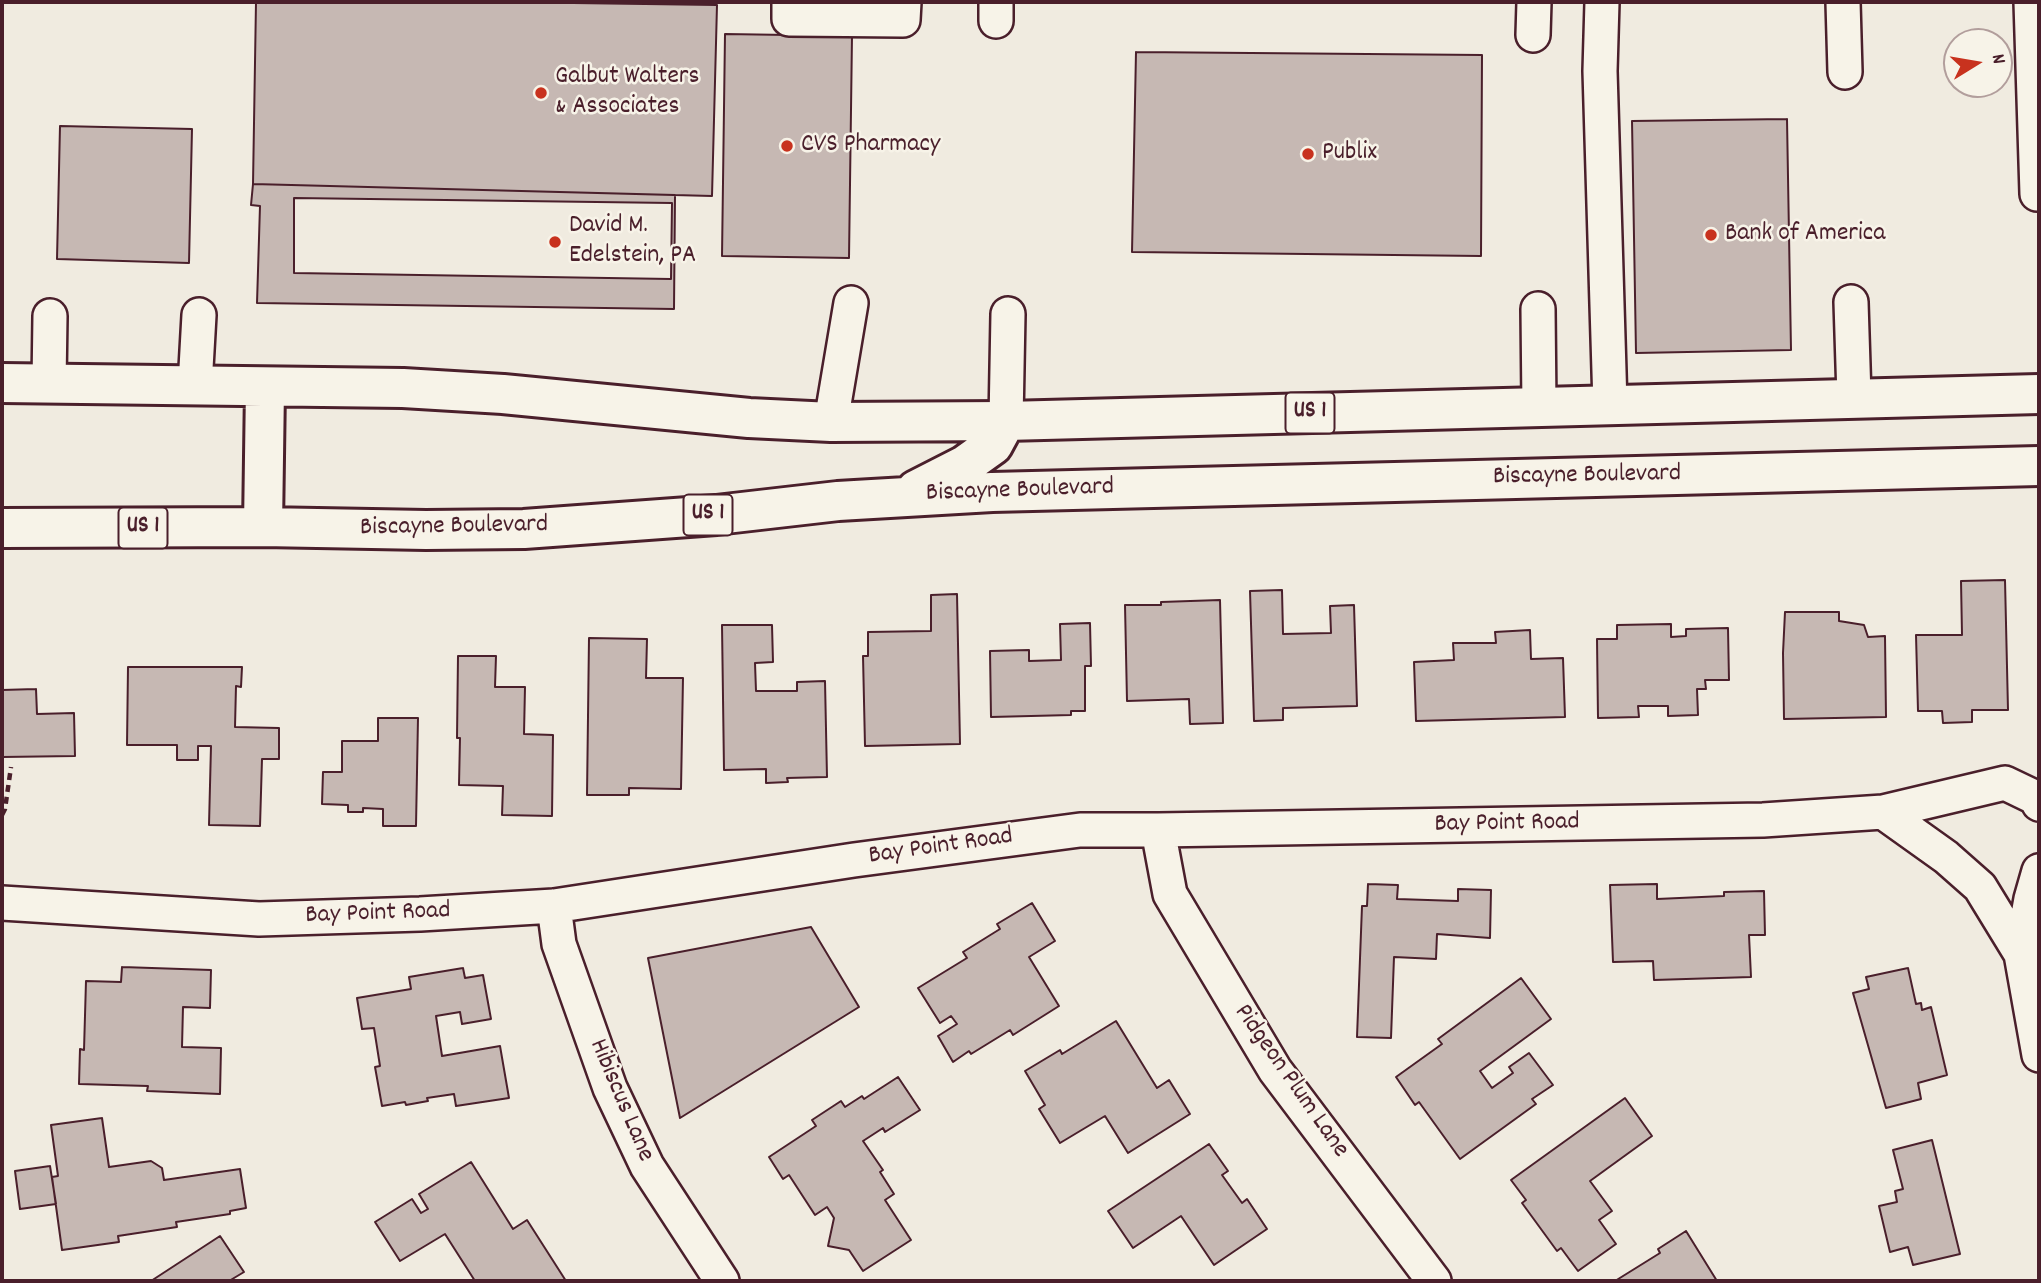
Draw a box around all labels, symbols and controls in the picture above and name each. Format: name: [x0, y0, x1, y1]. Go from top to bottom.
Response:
north arrow: [1943, 28, 2013, 98]
text: N: [1983, 52, 2011, 66]
place label: Galbut Walters & Associates: [555, 62, 699, 124]
marker: Galbut Walters & Associates: [533, 85, 549, 101]
place label: CVS Pharmacy: [801, 130, 940, 162]
marker: CVS Pharmacy: [779, 138, 795, 154]
place label: Publix: [1322, 138, 1377, 170]
marker: Publix: [1300, 146, 1316, 162]
place label: David M. Edelstein, PA: [569, 211, 696, 272]
place label: Bank of America: [1725, 219, 1885, 251]
marker: Bank of America: [1703, 227, 1719, 243]
marker: David M. Edelstein, PA: [547, 234, 563, 250]
road number: US 1: [1286, 392, 1334, 434]
street label: Biscayne Boulevard: [1493, 460, 1681, 494]
street label: Biscayne Boulevard: [925, 473, 1115, 511]
road number: US 1: [684, 494, 732, 536]
road number: US 1: [118, 508, 168, 548]
street label: Biscayne Boulevard: [360, 511, 548, 545]
street label: Bay Point Road: [1434, 808, 1580, 842]
street label: Bay Point Road: [867, 822, 1015, 874]
street label: Bay Point Road: [305, 897, 451, 933]
street label: Pidgeon Plum Lane: [1225, 999, 1355, 1165]
street label: Hibiscus Lane: [580, 1035, 660, 1167]

